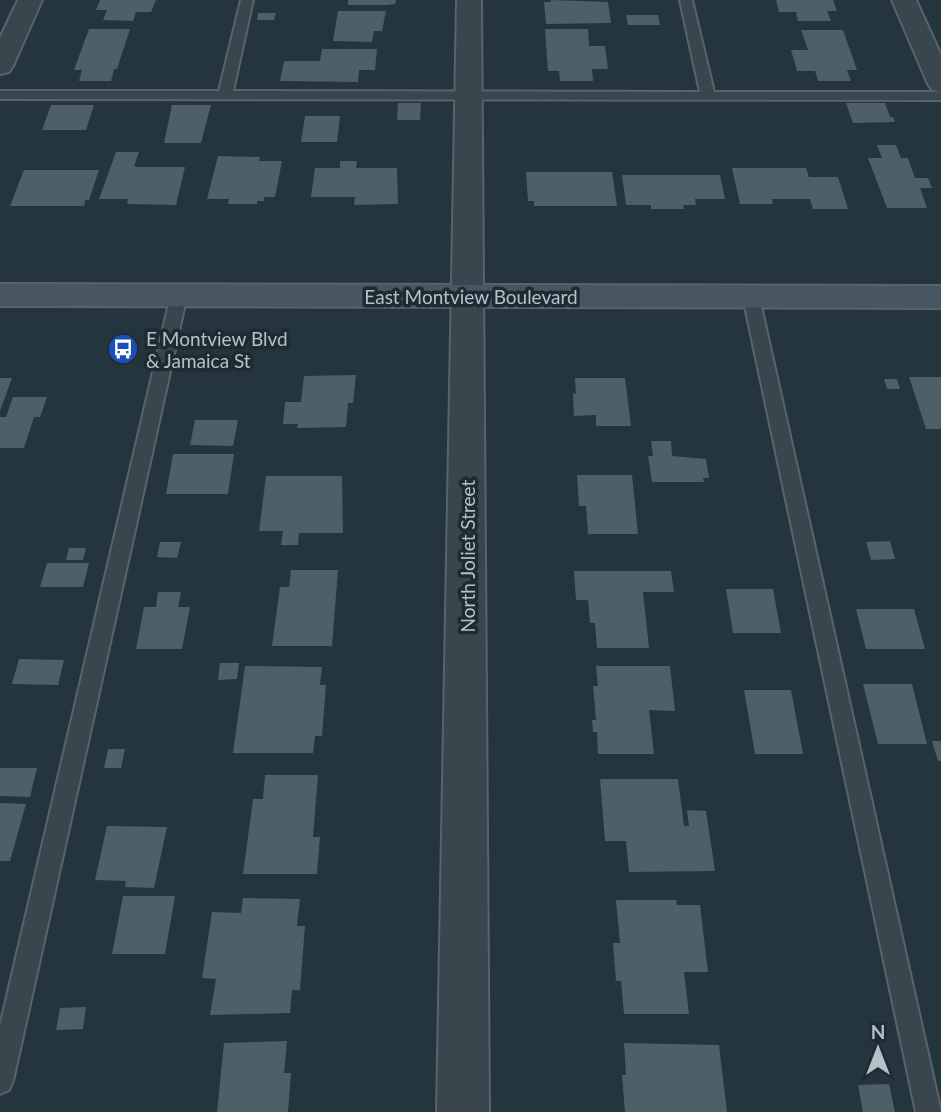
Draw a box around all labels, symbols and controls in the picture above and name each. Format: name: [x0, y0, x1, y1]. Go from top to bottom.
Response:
street label: East Montview Boulevard: [364, 285, 578, 308]
place label: E Montview Blvd & Jamaica St: [146, 327, 288, 372]
bus stop icon: E Montview Blvd & Jamaica St: [106, 332, 140, 366]
street label: North Joliet Street: [456, 479, 479, 632]
north arrow: [843, 1014, 913, 1084]
text: N: [871, 1020, 885, 1043]

